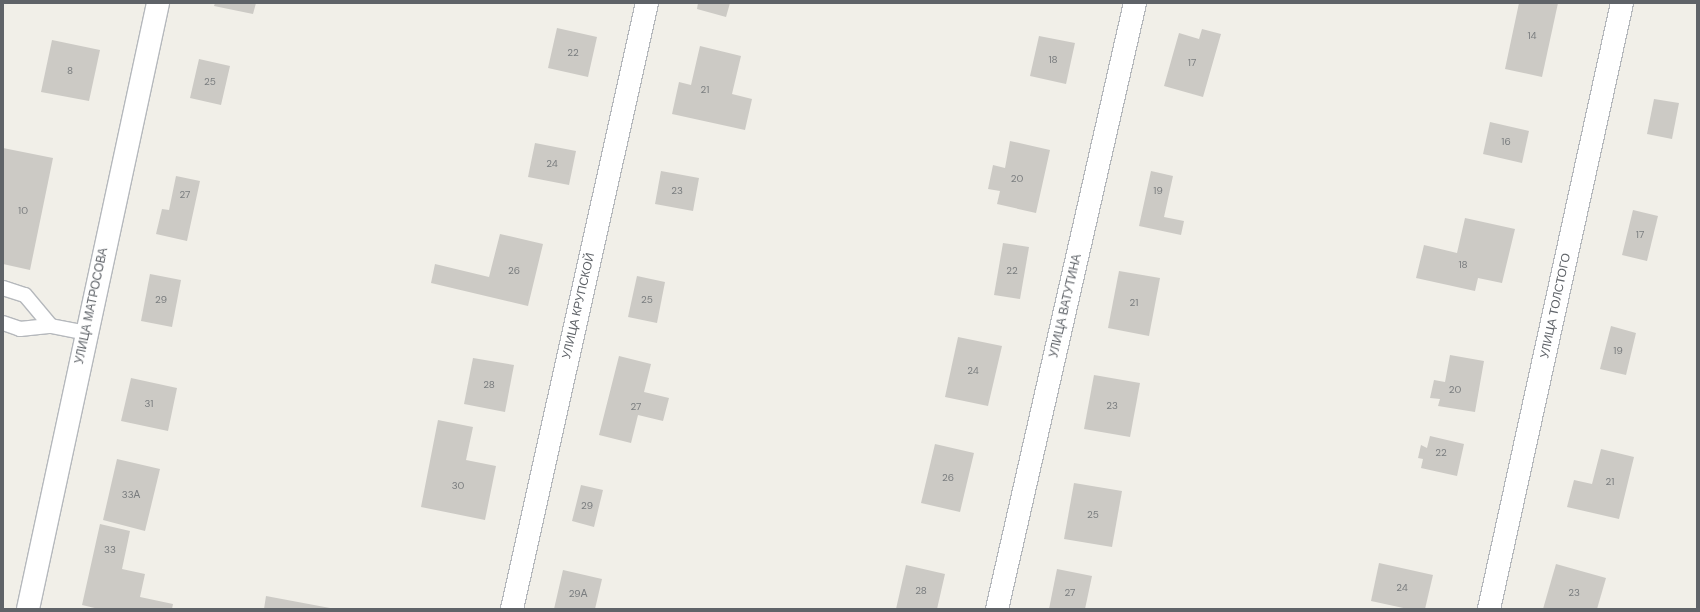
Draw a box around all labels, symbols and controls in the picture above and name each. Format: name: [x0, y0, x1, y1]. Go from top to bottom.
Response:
house number: 14: [1527, 30, 1537, 42]
house number: 22: [567, 47, 579, 59]
house number: 18: [1048, 54, 1058, 66]
house number: 17: [1188, 57, 1196, 69]
house number: 8: [67, 65, 73, 77]
house number: 25: [204, 76, 216, 88]
house number: 21: [701, 84, 709, 96]
house number: 16: [1501, 136, 1511, 148]
house number: 24: [546, 158, 558, 170]
house number: 20: [1011, 173, 1023, 185]
house number: 23: [671, 185, 683, 197]
house number: 19: [1153, 185, 1163, 197]
house number: 27: [180, 189, 190, 201]
house number: 10: [18, 205, 28, 217]
house number: 17: [1636, 229, 1644, 241]
street label: УЛИЦА МАТРОСОВА: [73, 246, 111, 366]
street label: УЛИЦА КРУПСКОЙ: [560, 252, 598, 360]
street label: УЛИЦА ТОЛСТОГО: [1538, 252, 1574, 360]
street label: УЛИЦА ВАТУТИНА: [1047, 253, 1085, 359]
house number: 18: [1458, 259, 1468, 271]
house number: 26: [508, 265, 520, 277]
house number: 22: [1006, 265, 1018, 277]
house number: 29: [155, 294, 167, 306]
house number: 25: [641, 294, 653, 306]
house number: 21: [1130, 297, 1138, 309]
house number: 19: [1613, 345, 1623, 357]
house number: 24: [967, 365, 979, 377]
house number: 28: [483, 379, 495, 391]
house number: 20: [1449, 384, 1461, 396]
house number: 31: [145, 398, 153, 410]
house number: 23: [1106, 400, 1118, 412]
house number: 27: [631, 401, 641, 413]
house number: 22: [1435, 447, 1447, 459]
house number: 26: [942, 472, 954, 484]
house number: 21: [1606, 476, 1614, 488]
house number: 30: [452, 480, 464, 492]
house number: 33А: [122, 489, 140, 501]
house number: 29: [581, 500, 593, 512]
house number: 25: [1087, 509, 1099, 521]
house number: 33: [104, 544, 116, 556]
house number: 24: [1396, 582, 1408, 594]
house number: 28: [915, 585, 927, 597]
house number: 27: [1065, 587, 1075, 599]
house number: 23: [1568, 587, 1580, 599]
house number: 29А: [569, 588, 587, 600]

